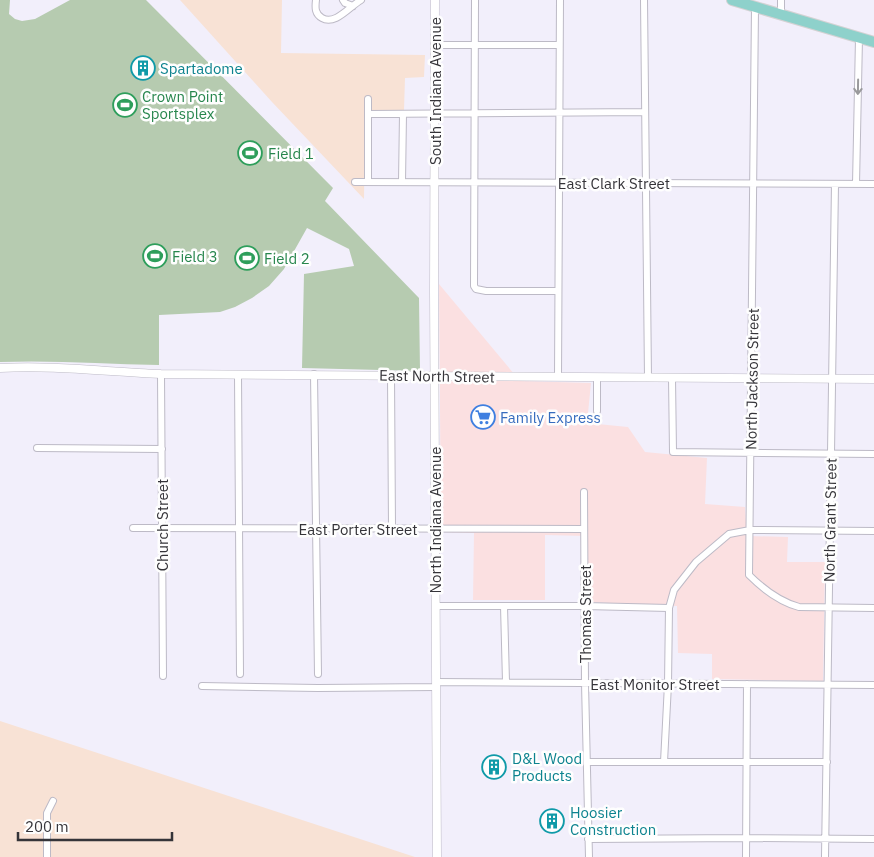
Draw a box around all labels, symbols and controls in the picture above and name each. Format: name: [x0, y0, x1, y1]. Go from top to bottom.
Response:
street label: South Indiana Avenue: [426, 17, 445, 165]
building icon: Spartadome: [130, 55, 156, 81]
place label: Spartadome: [160, 59, 243, 78]
one-way arrow: [853, 78, 863, 94]
place label: Crown Point Sportsplex: [142, 87, 223, 123]
sports icon: Crown Point Sportsplex: [112, 92, 138, 118]
sports icon: Field 1: [237, 140, 263, 166]
place label: Field 1: [268, 144, 314, 163]
street label: East Clark Street: [558, 174, 670, 193]
sports icon: Field 3: [142, 243, 168, 269]
sports icon: Field 2: [234, 245, 260, 271]
place label: Field 3: [172, 247, 218, 266]
place label: Field 2: [264, 249, 310, 268]
street label: North Jackson Street: [741, 308, 763, 450]
street label: East North Street: [379, 365, 495, 387]
supermarket icon: Family Express: [470, 404, 496, 430]
place label: Family Express: [500, 408, 601, 427]
street label: North Indiana Avenue: [426, 446, 445, 594]
street label: North Grant Street: [819, 458, 841, 582]
street label: Church Street: [153, 479, 172, 571]
street label: East Porter Street: [298, 520, 418, 539]
street label: Thomas Street: [576, 565, 595, 663]
street label: East Monitor Street: [590, 675, 720, 694]
place label: D&L Wood Products: [512, 749, 582, 785]
building icon: D&L Wood Products: [481, 754, 507, 780]
place label: Hoosier Construction: [570, 803, 656, 839]
building icon: Hoosier Construction: [539, 808, 565, 834]
scale bar: [18, 810, 171, 842]
text: 200 m: [25, 817, 69, 836]

